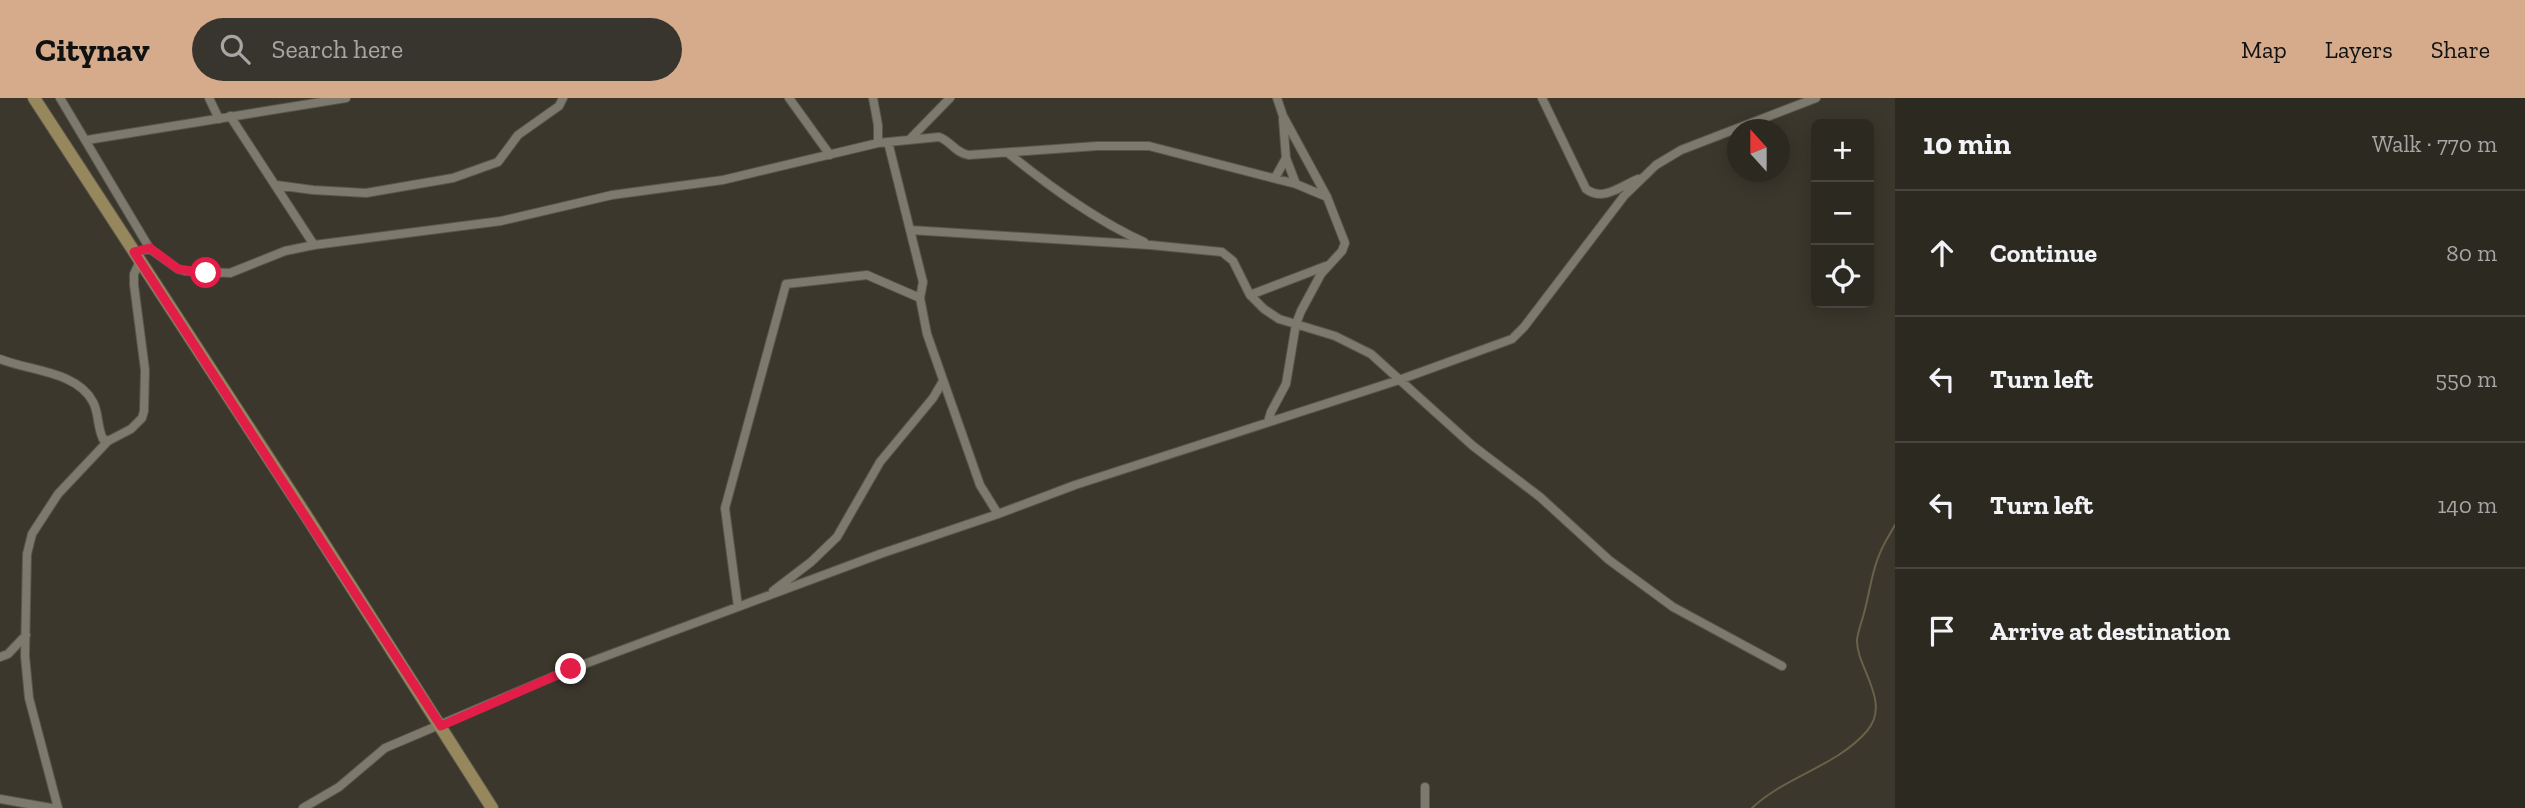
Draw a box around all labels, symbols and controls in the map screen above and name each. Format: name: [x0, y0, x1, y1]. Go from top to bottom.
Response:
search box: [192, 18, 682, 81]
text: Citynav: [35, 30, 150, 69]
icon: search: [216, 30, 254, 68]
text: Search here: [272, 33, 403, 65]
text: Map: [2241, 35, 2287, 64]
text: Layers: [2325, 35, 2393, 64]
text: Share: [2431, 35, 2490, 64]
north arrow: [1727, 119, 1790, 182]
map controls: [1811, 119, 1874, 308]
button: +: [1811, 119, 1874, 182]
text: 10 min: [1923, 126, 2011, 162]
text: Walk · 770 m: [2372, 130, 2497, 158]
button: −: [1811, 182, 1874, 245]
icon: ahead: [1923, 234, 1961, 272]
text: Continue: [1990, 237, 2097, 269]
text: 80 m: [2446, 239, 2497, 267]
button: locate: [1811, 245, 1874, 308]
route start: [190, 257, 221, 288]
icon: left: [1923, 360, 1961, 398]
text: Turn left: [1990, 363, 2093, 395]
text: 550 m: [2435, 365, 2497, 393]
icon: left: [1923, 486, 1961, 524]
text: Turn left: [1990, 489, 2093, 521]
text: 140 m: [2437, 491, 2497, 519]
icon: arrive: [1923, 612, 1961, 650]
text: Arrive at destination: [1990, 615, 2230, 647]
route end: [555, 653, 586, 684]

